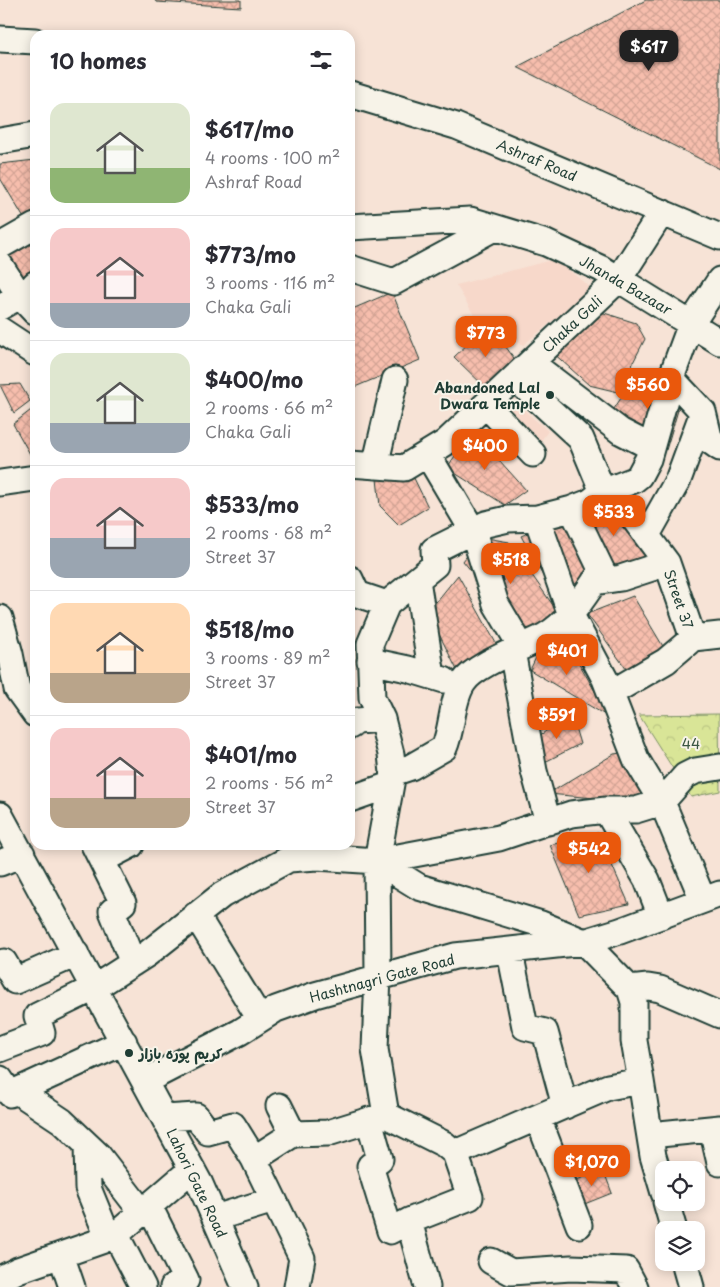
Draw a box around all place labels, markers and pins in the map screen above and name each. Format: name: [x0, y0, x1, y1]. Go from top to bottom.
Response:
pin: $617: [619, 30, 679, 72]
pin: $773: [456, 316, 516, 358]
pin: $560: [618, 368, 678, 410]
place label: Abandoned Lal Dwara Temple: [433, 377, 540, 414]
marker: Abandoned Lal Dwara Temple: [544, 389, 556, 401]
pin: $400: [455, 428, 515, 471]
pin: $533: [584, 494, 644, 537]
pin: $518: [481, 542, 541, 585]
pin: $401: [537, 634, 597, 676]
pin: $591: [527, 698, 587, 740]
pin: $542: [559, 832, 619, 874]
place label: کریم پورہ بازار: [137, 1043, 223, 1065]
marker: کریم پورہ بازار: [123, 1047, 135, 1059]
pin: $1,070: [551, 1144, 633, 1187]

